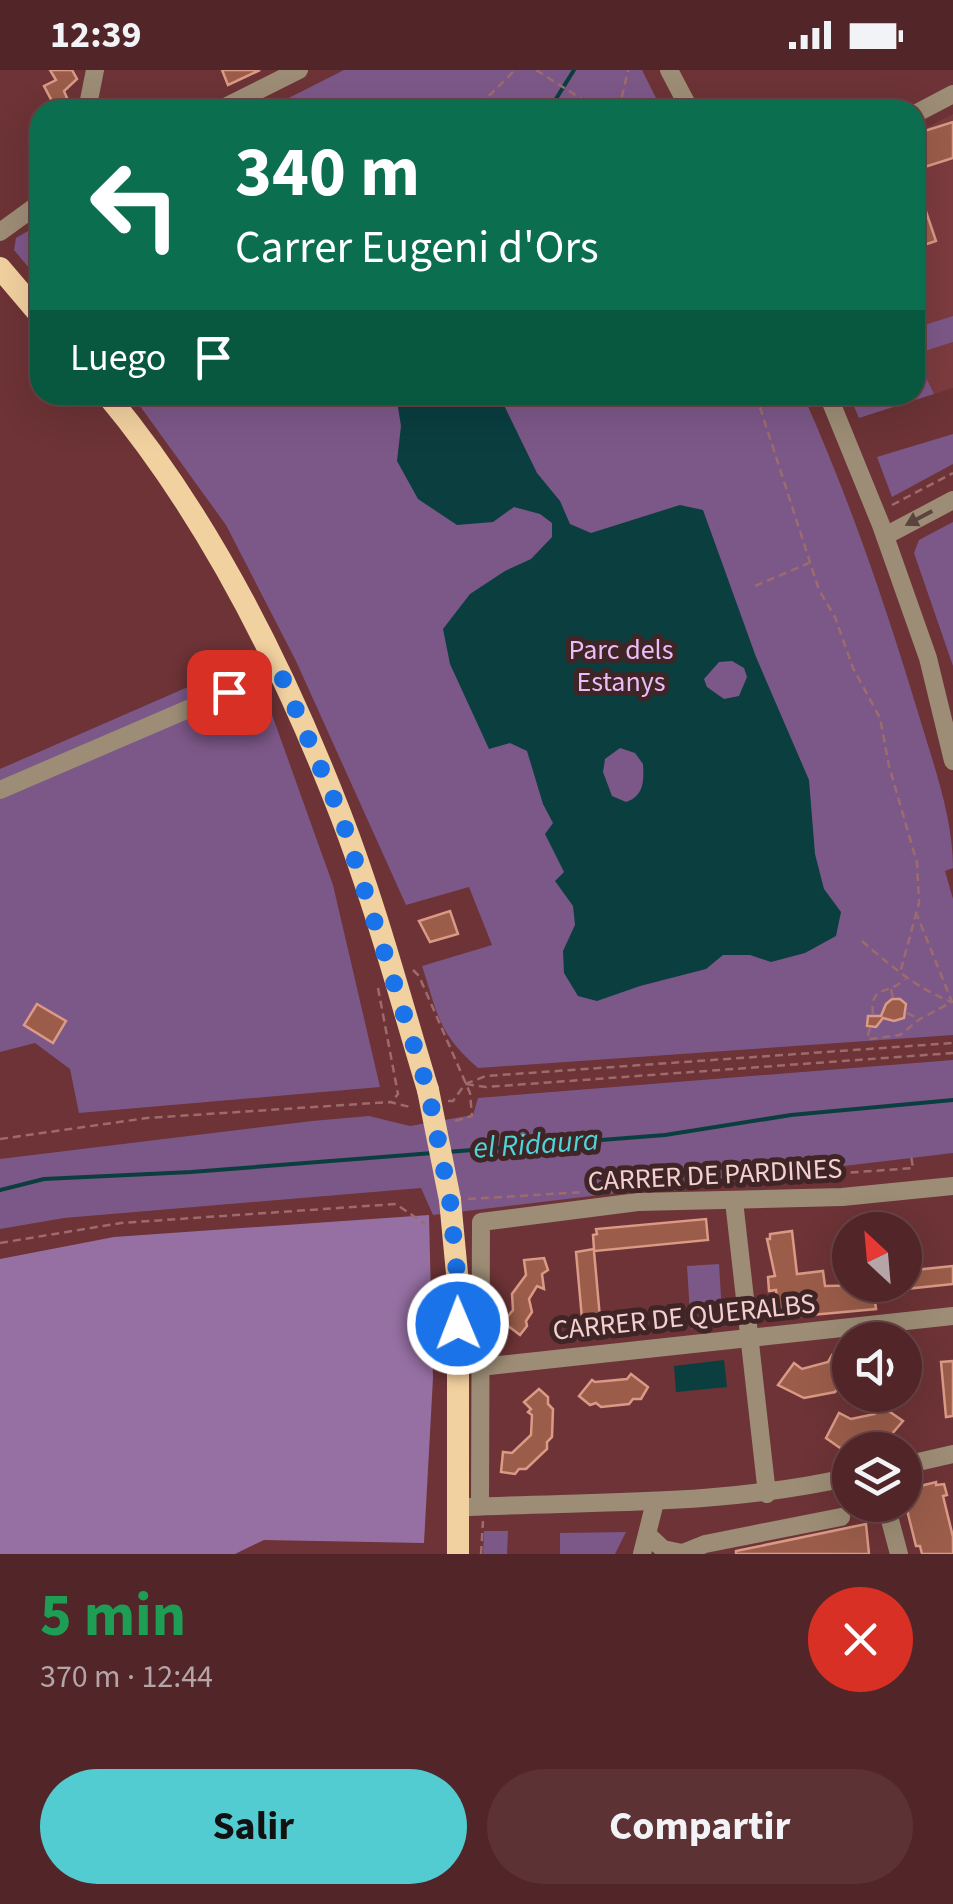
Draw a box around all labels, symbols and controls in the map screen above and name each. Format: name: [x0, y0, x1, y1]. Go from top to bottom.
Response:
text: 12:39: [50, 8, 142, 62]
text: 340 m: [235, 123, 420, 223]
icon: left: [70, 140, 200, 270]
text: Carrer Eugeni d'Ors: [235, 216, 599, 280]
icon: arrive: [186, 330, 241, 385]
text: Luego: [70, 331, 166, 385]
one-way arrow: [905, 509, 933, 526]
park label: Parc dels Estanys: [569, 630, 673, 702]
pin: [187, 650, 272, 735]
icon: arrive: [202, 665, 257, 720]
water label: el Ridaura: [472, 1118, 600, 1170]
street label: CARRER DE PARDINES: [587, 1148, 843, 1202]
north arrow: [832, 1212, 922, 1302]
map controls: [832, 1212, 922, 1522]
position arrow: [406, 1272, 510, 1376]
street label: CARRER DE QUERALBS: [551, 1283, 817, 1351]
button: sound: [832, 1322, 922, 1412]
button: layers: [832, 1432, 922, 1522]
text: 5 min: [40, 1574, 186, 1659]
button: close: [808, 1587, 913, 1692]
text: 370 m · 12:44: [40, 1654, 213, 1700]
button: Salir: [40, 1769, 467, 1884]
button: Compartir: [487, 1769, 913, 1884]

